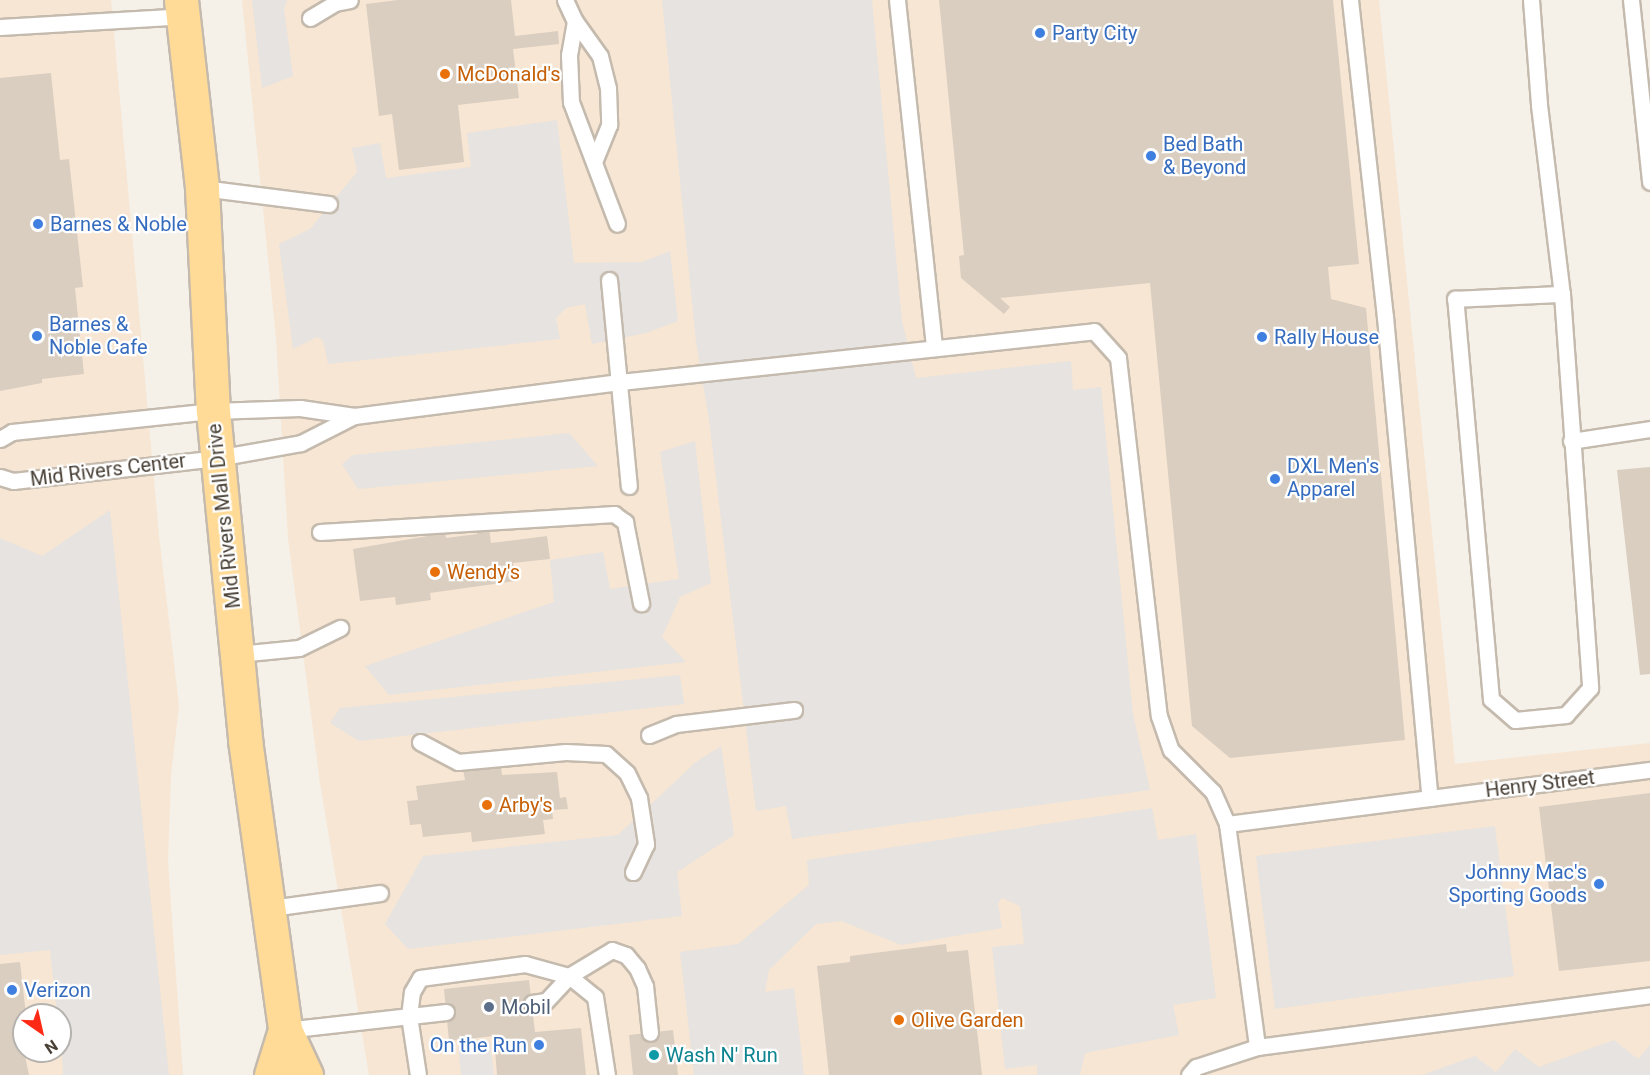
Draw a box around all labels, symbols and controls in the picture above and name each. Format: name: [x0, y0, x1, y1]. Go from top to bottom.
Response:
place label: Party City: [1052, 21, 1138, 45]
marker: Party City: [1033, 26, 1047, 40]
place label: McDonald's: [457, 62, 561, 86]
marker: McDonald's: [438, 67, 452, 81]
place label: Bed Bath & Beyond: [1163, 132, 1246, 179]
marker: Bed Bath & Beyond: [1144, 149, 1158, 163]
place label: Barnes & Noble: [50, 212, 187, 236]
marker: Barnes & Noble: [31, 217, 45, 231]
place label: Barnes & Noble Cafe: [49, 312, 148, 359]
place label: Rally House: [1274, 325, 1379, 349]
marker: Barnes & Noble Cafe: [30, 329, 44, 343]
marker: Rally House: [1255, 330, 1269, 344]
street label: Mid Rivers Mall Drive: [202, 422, 246, 610]
street label: Mid Rivers Center: [29, 449, 187, 491]
place label: DXL Men's Apparel: [1287, 455, 1379, 502]
marker: DXL Men's Apparel: [1268, 472, 1282, 486]
place label: Wendy's: [447, 560, 520, 584]
marker: Wendy's: [428, 565, 442, 579]
street label: Henry Street: [1484, 765, 1596, 803]
place label: Arby's: [499, 793, 553, 817]
marker: Arby's: [480, 798, 494, 812]
place label: Johnny Mac's Sporting Goods: [1449, 861, 1587, 908]
marker: Johnny Mac's Sporting Goods: [1592, 877, 1606, 891]
place label: Verizon: [24, 978, 91, 1002]
marker: Verizon: [5, 983, 19, 997]
place label: Mobil: [501, 995, 551, 1019]
marker: Mobil: [482, 1000, 496, 1014]
north arrow: [12, 1003, 72, 1063]
place label: Olive Garden: [911, 1008, 1024, 1032]
marker: Olive Garden: [892, 1013, 906, 1027]
place label: On the Run: [430, 1033, 527, 1057]
text: N: [41, 1036, 61, 1058]
marker: On the Run: [532, 1038, 546, 1052]
place label: Wash N' Run: [666, 1043, 778, 1067]
marker: Wash N' Run: [647, 1048, 661, 1062]

